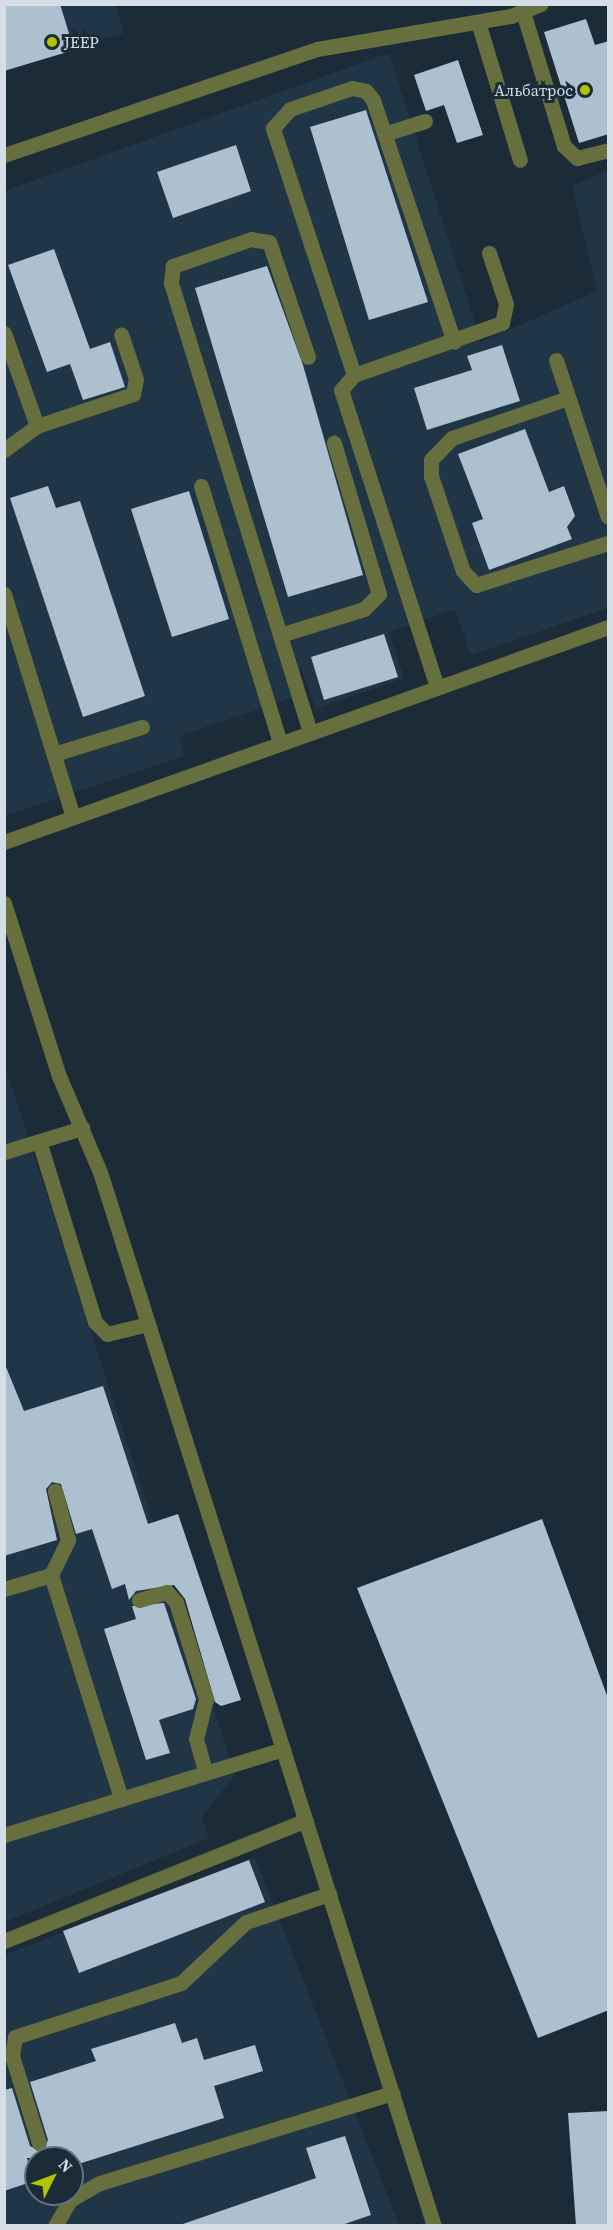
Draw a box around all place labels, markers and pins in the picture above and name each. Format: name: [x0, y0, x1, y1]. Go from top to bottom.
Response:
place label: JEEP: [64, 32, 99, 52]
marker: JEEP: [45, 35, 59, 49]
place label: Альбатрос: [494, 80, 573, 100]
marker: Альбатрос: [578, 83, 592, 97]

